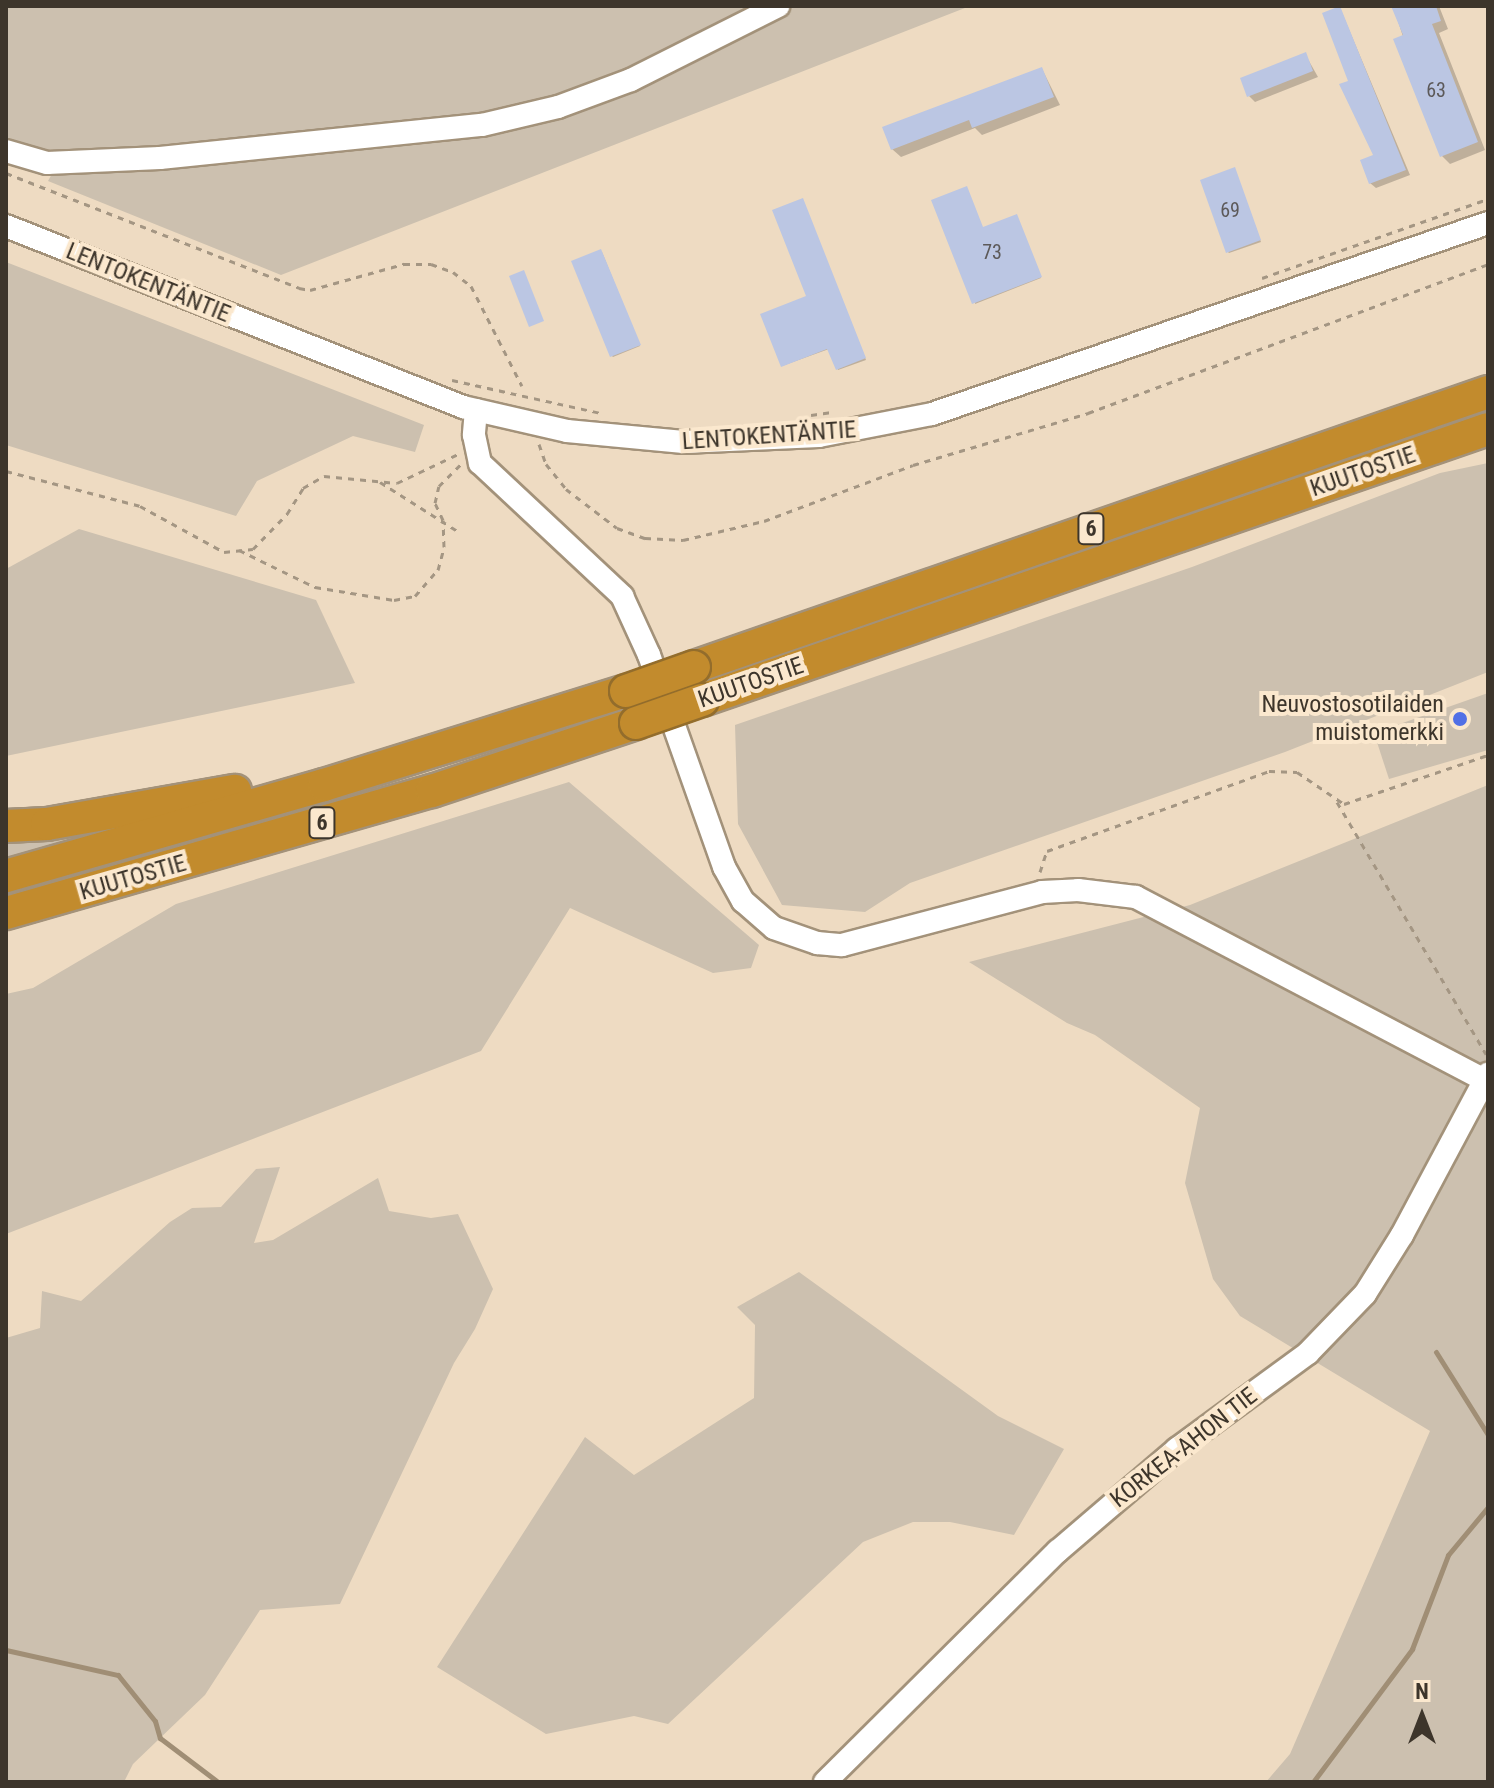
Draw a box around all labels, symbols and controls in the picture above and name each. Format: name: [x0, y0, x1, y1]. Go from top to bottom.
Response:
house number: 63: [1426, 78, 1446, 102]
house number: 69: [1220, 198, 1240, 222]
street label: LENTOKENTÄNTIE: [62, 237, 234, 329]
house number: 73: [982, 240, 1002, 264]
street label: LENTOKENTÄNTIE: [681, 416, 857, 456]
street label: KUUTOSTIE: [1307, 441, 1419, 503]
road number: 6: [1077, 511, 1105, 547]
street label: KUUTOSTIE: [695, 652, 807, 714]
place label: Neuvostosotilaiden muistomerkki: [1261, 691, 1444, 747]
marker: Neuvostosotilaiden muistomerkki: [1451, 710, 1469, 728]
road number: 6: [308, 805, 336, 841]
street label: KUUTOSTIE: [76, 849, 190, 907]
street label: KORKEA-AHON TIE: [1105, 1382, 1263, 1514]
north arrow: [1382, 1676, 1462, 1756]
text: N: [1415, 1679, 1429, 1704]

